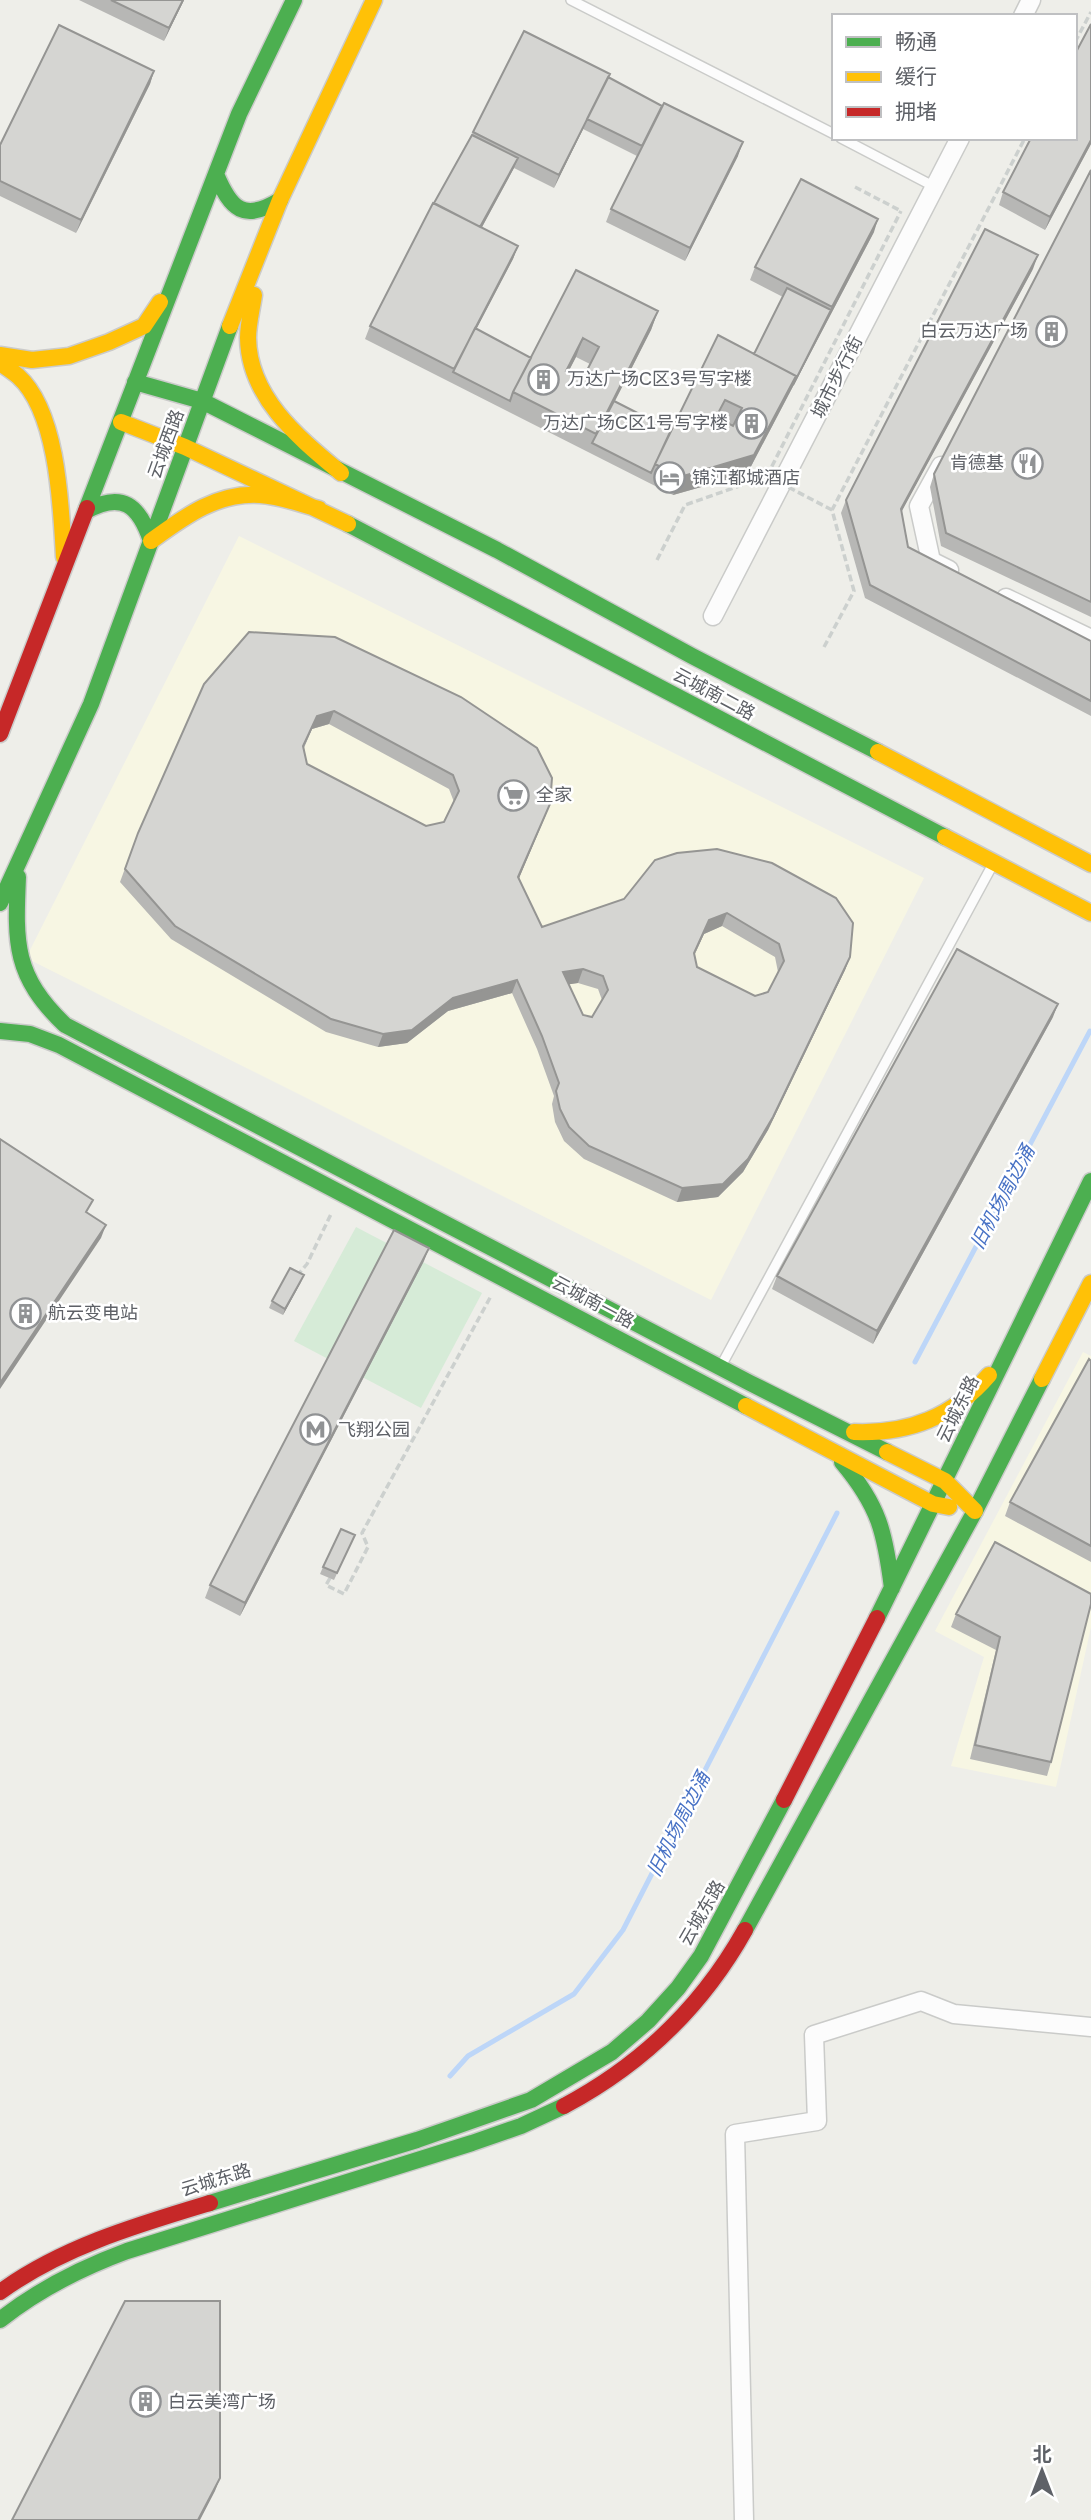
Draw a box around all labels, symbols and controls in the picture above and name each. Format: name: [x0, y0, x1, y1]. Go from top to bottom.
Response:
legend: [832, 14, 1077, 140]
text: 畅通: [895, 30, 937, 53]
text: 缓行: [895, 65, 937, 88]
text: 拥堵: [895, 100, 937, 123]
building icon: 白云万达广场: [1034, 314, 1068, 348]
place label: 白云万达广场: [920, 321, 1028, 341]
street label: 城市步行街: [808, 332, 866, 422]
building icon: 万达广场C区3号写字楼: [527, 362, 561, 396]
place label: 万达广场C区3号写字楼: [567, 369, 752, 389]
building icon: 万达广场C区1号写字楼: [734, 406, 768, 440]
street label: 云城西路: [144, 407, 188, 481]
place label: 万达广场C区1号写字楼: [543, 413, 728, 433]
restaurant icon: 肯德基: [1010, 446, 1044, 480]
place label: 肯德基: [950, 453, 1004, 473]
hotel icon: 锦江都城酒店: [652, 461, 686, 495]
place label: 锦江都城酒店: [692, 468, 800, 488]
street label: 云城南二路: [670, 664, 758, 724]
supermarket icon: 全家: [496, 778, 530, 812]
place label: 全家: [536, 785, 572, 805]
water label: 旧机场周边涌: [966, 1140, 1039, 1252]
street label: 云城南一路: [549, 1272, 637, 1332]
building icon: 航云变电站: [8, 1296, 42, 1330]
place label: 航云变电站: [48, 1303, 138, 1323]
street label: 云城东路: [933, 1372, 983, 1446]
metro station icon: 飞翔公园: [298, 1413, 332, 1447]
place label: 飞翔公园: [338, 1420, 410, 1440]
water label: 旧机场周边涌: [643, 1767, 715, 1880]
street label: 云城东路: [675, 1877, 729, 1949]
street label: 云城东路: [179, 2160, 253, 2200]
building icon: 白云美湾广场: [128, 2385, 162, 2419]
place label: 白云美湾广场: [168, 2392, 276, 2412]
north arrow: [1007, 2436, 1077, 2506]
text: 北: [1032, 2444, 1052, 2465]

